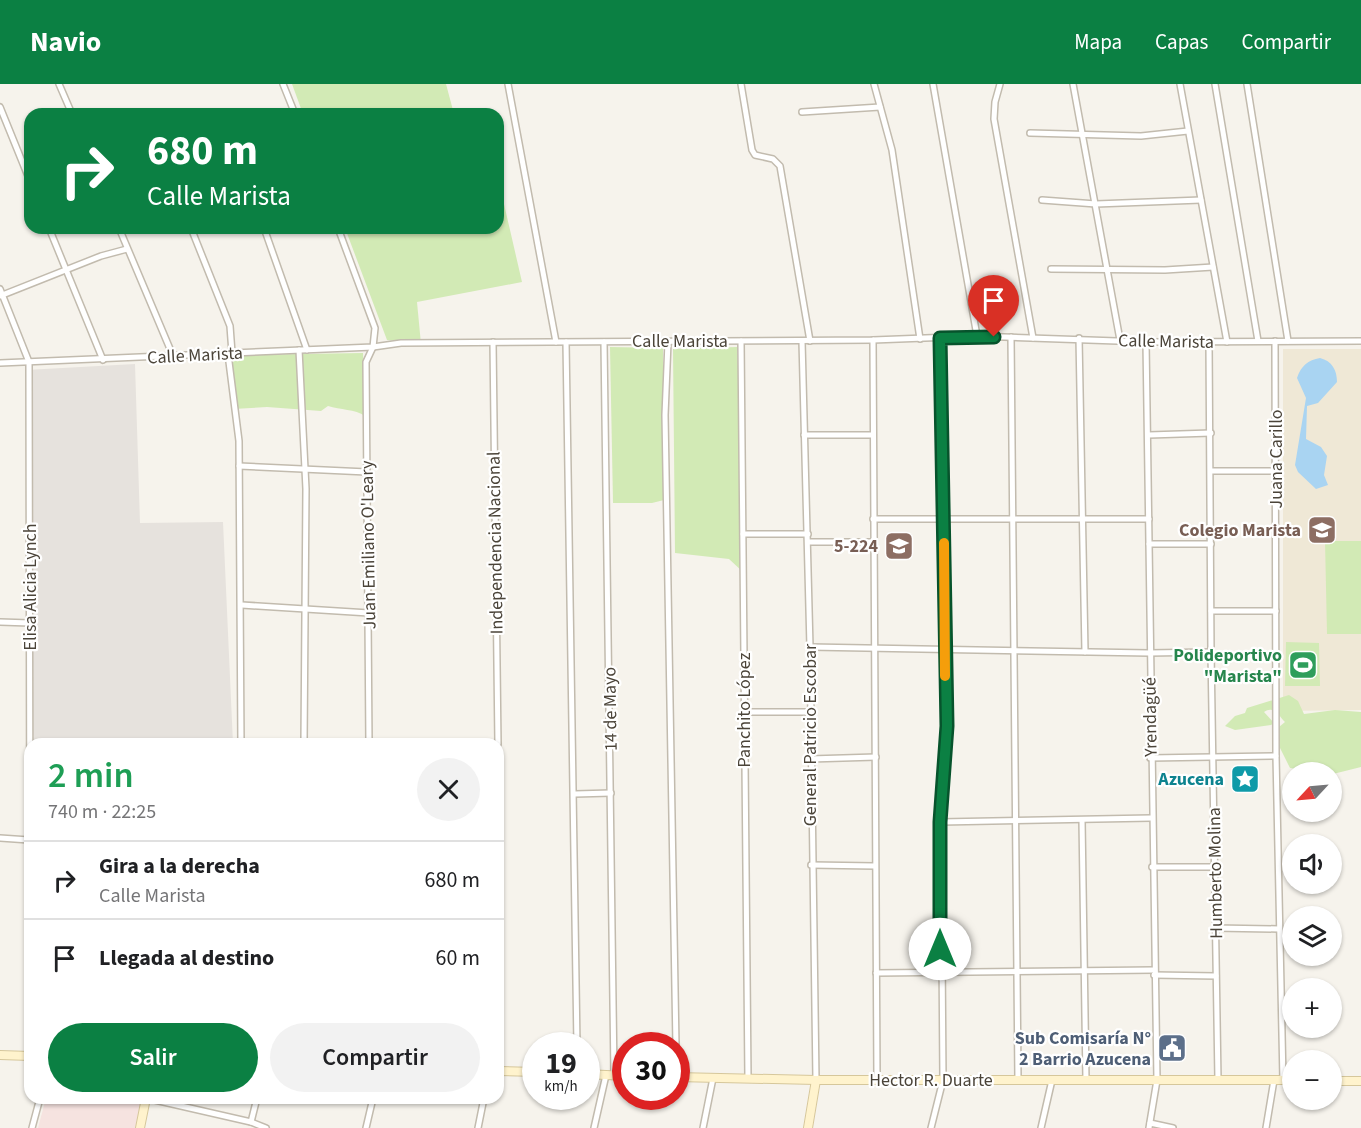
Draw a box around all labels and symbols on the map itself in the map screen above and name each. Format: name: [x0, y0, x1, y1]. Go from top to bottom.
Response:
pin: [968, 275, 1019, 337]
street label: Calle Marista: [1118, 328, 1214, 355]
street label: Calle Marista: [632, 329, 728, 354]
street label: Calle Marista: [147, 341, 244, 370]
street label: Juana Carillo: [1264, 410, 1289, 508]
street label: Independencia Nacional: [481, 451, 510, 635]
street label: Juan Emiliano O'Leary: [355, 460, 382, 630]
school or university icon: Colegio Marista: [1306, 514, 1338, 546]
place label: Colegio Marista: [1179, 518, 1301, 543]
street label: Elisa Alicia Lynch: [18, 523, 43, 651]
school or university icon: 5-224: [883, 530, 915, 562]
place label: 5-224: [834, 534, 878, 559]
street label: General Patricio Escobar: [798, 643, 823, 826]
place label: Polideportivo "Marista": [1173, 643, 1282, 689]
sports icon: Polideportivo "Marista": [1287, 649, 1319, 681]
street label: Panchito López: [732, 652, 757, 767]
street label: 14 de Mayo: [597, 667, 624, 751]
street label: Yrendagüé: [1137, 677, 1164, 758]
north arrow: [1282, 762, 1342, 822]
place icon: Azucena: [1229, 763, 1261, 795]
place label: Azucena: [1157, 767, 1224, 792]
street label: Humberto Molina: [1202, 807, 1229, 939]
position arrow: [908, 917, 972, 981]
place label: Sub Comisaría N° 2 Barrio Azucena: [1015, 1026, 1151, 1072]
speed limit sign: 30: [612, 1032, 690, 1110]
public building icon: Sub Comisaría N° 2 Barrio Azucena: [1156, 1032, 1188, 1064]
street label: Hector R. Duarte: [869, 1068, 993, 1093]

